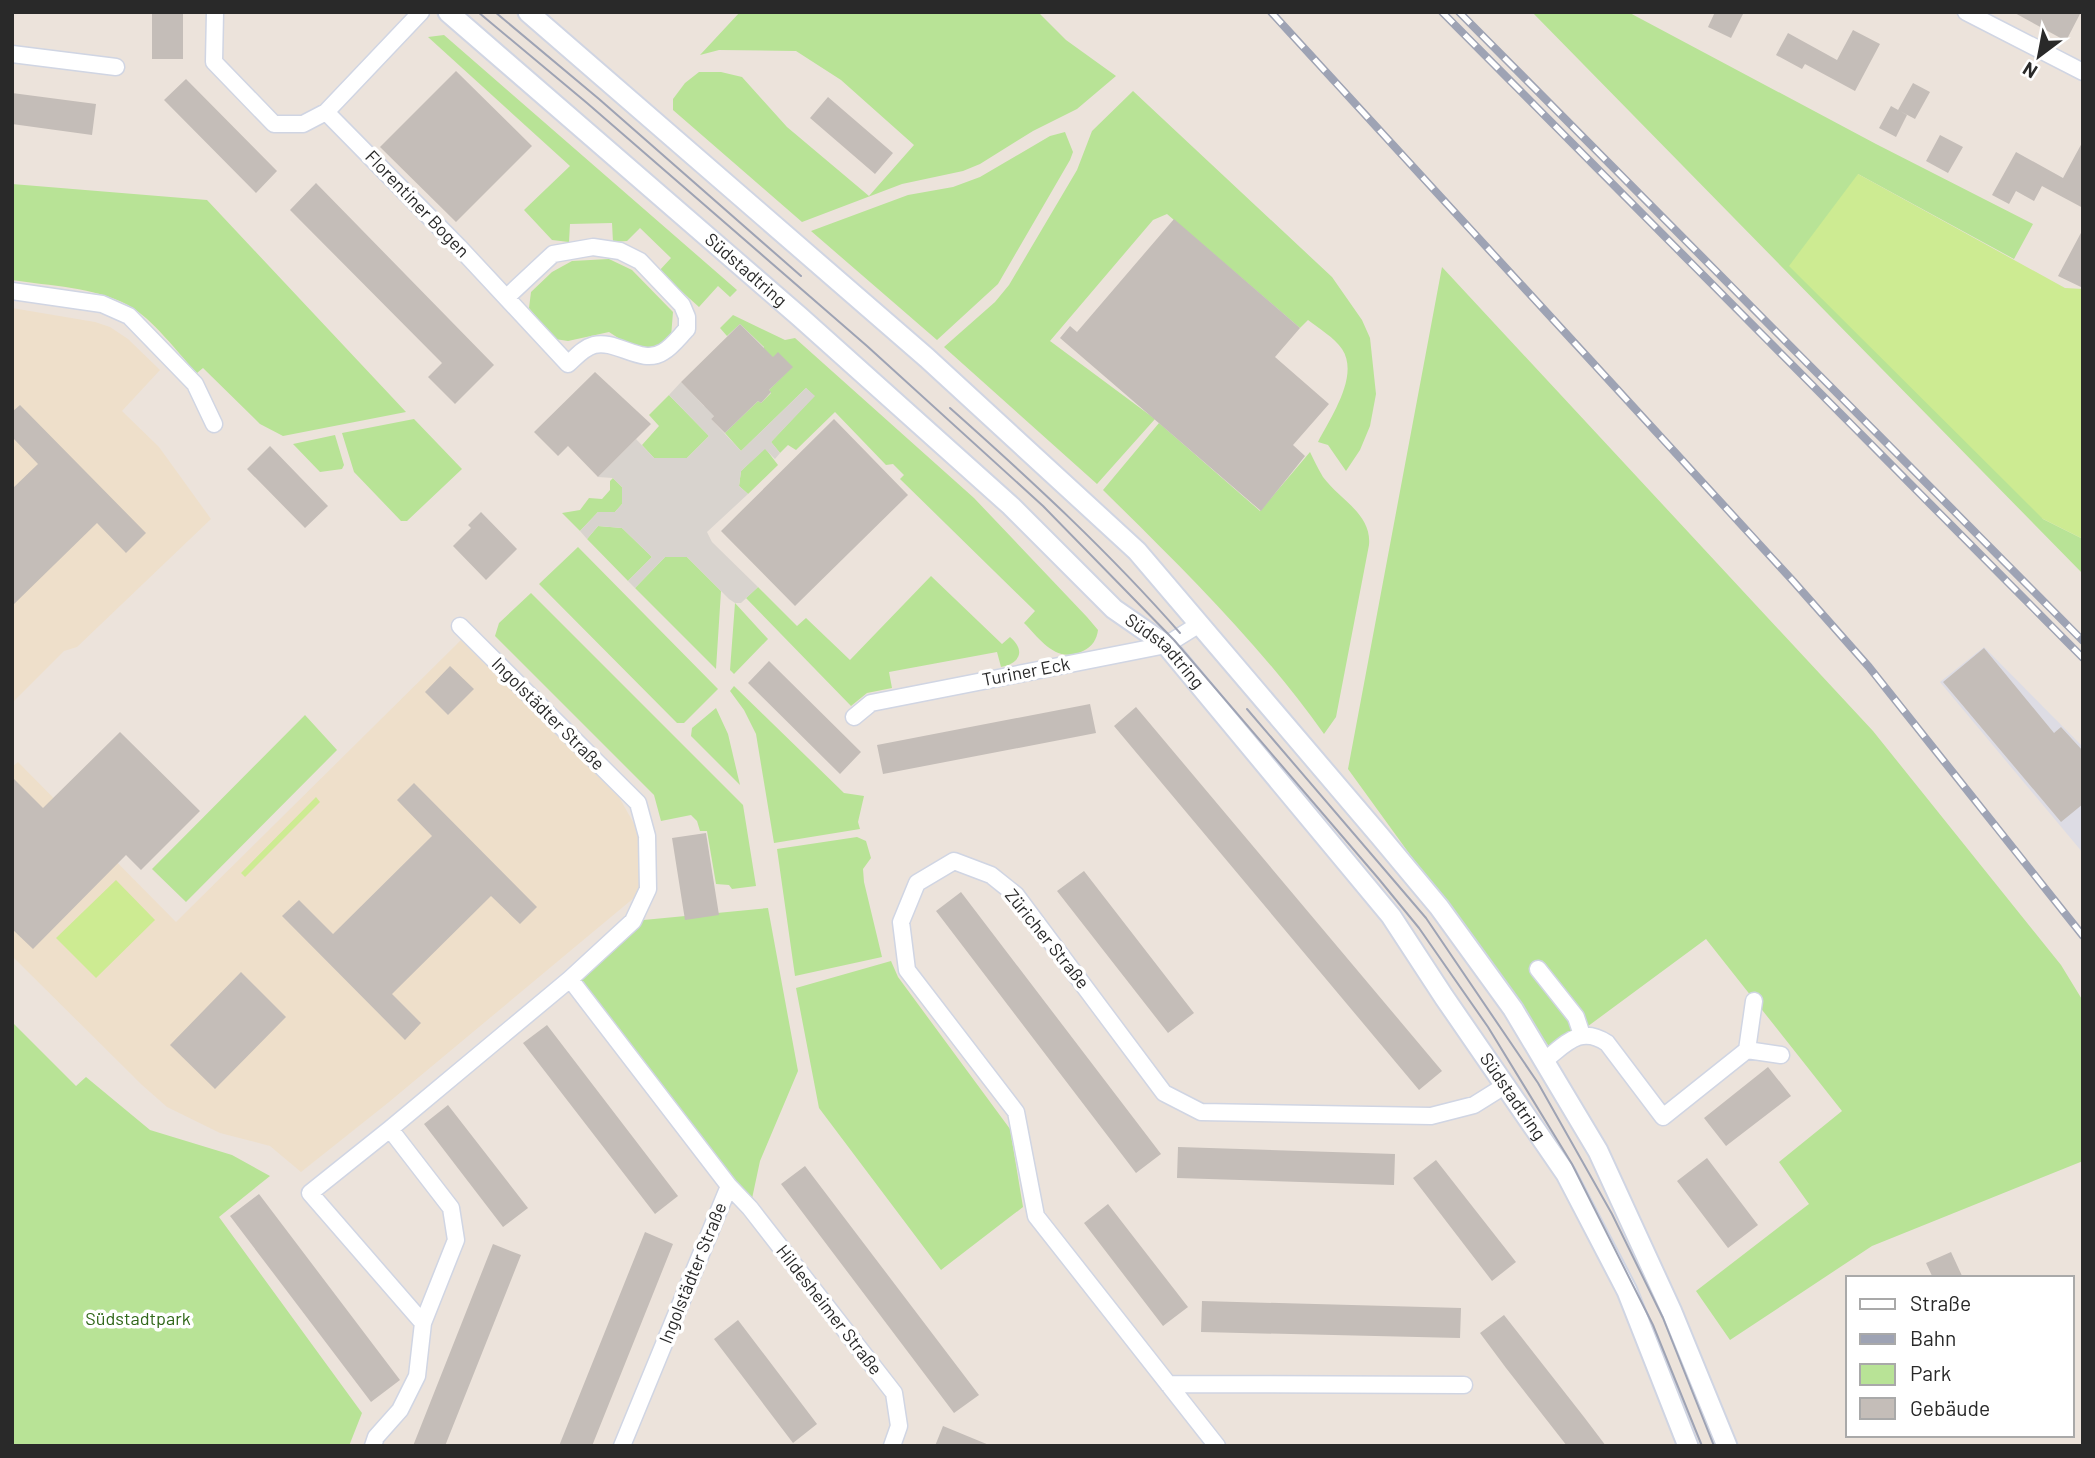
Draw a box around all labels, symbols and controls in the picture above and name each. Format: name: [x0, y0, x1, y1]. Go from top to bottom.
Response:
north arrow: [2004, 21, 2074, 91]
text: N: [2018, 58, 2041, 84]
street label: Florentiner Bogen: [361, 145, 474, 261]
street label: Südstadtring: [701, 228, 792, 311]
street label: Südstadtring: [1121, 608, 1210, 693]
street label: Ingolstädter Straße: [488, 652, 610, 774]
street label: Turiner Eck: [980, 652, 1072, 690]
street label: Züricher Straße: [1001, 884, 1095, 993]
street label: Südstadtring: [1476, 1048, 1551, 1144]
street label: Ingolstädter Straße: [654, 1199, 730, 1346]
street label: Hildesheimer Straße: [772, 1240, 887, 1379]
legend: [1846, 1276, 2074, 1437]
text: Straße: [1910, 1290, 1971, 1315]
park label: Südstadtpark: [85, 1307, 191, 1329]
text: Bahn: [1910, 1325, 1956, 1350]
text: Park: [1910, 1360, 1951, 1385]
text: Gebäude: [1910, 1395, 1990, 1420]

